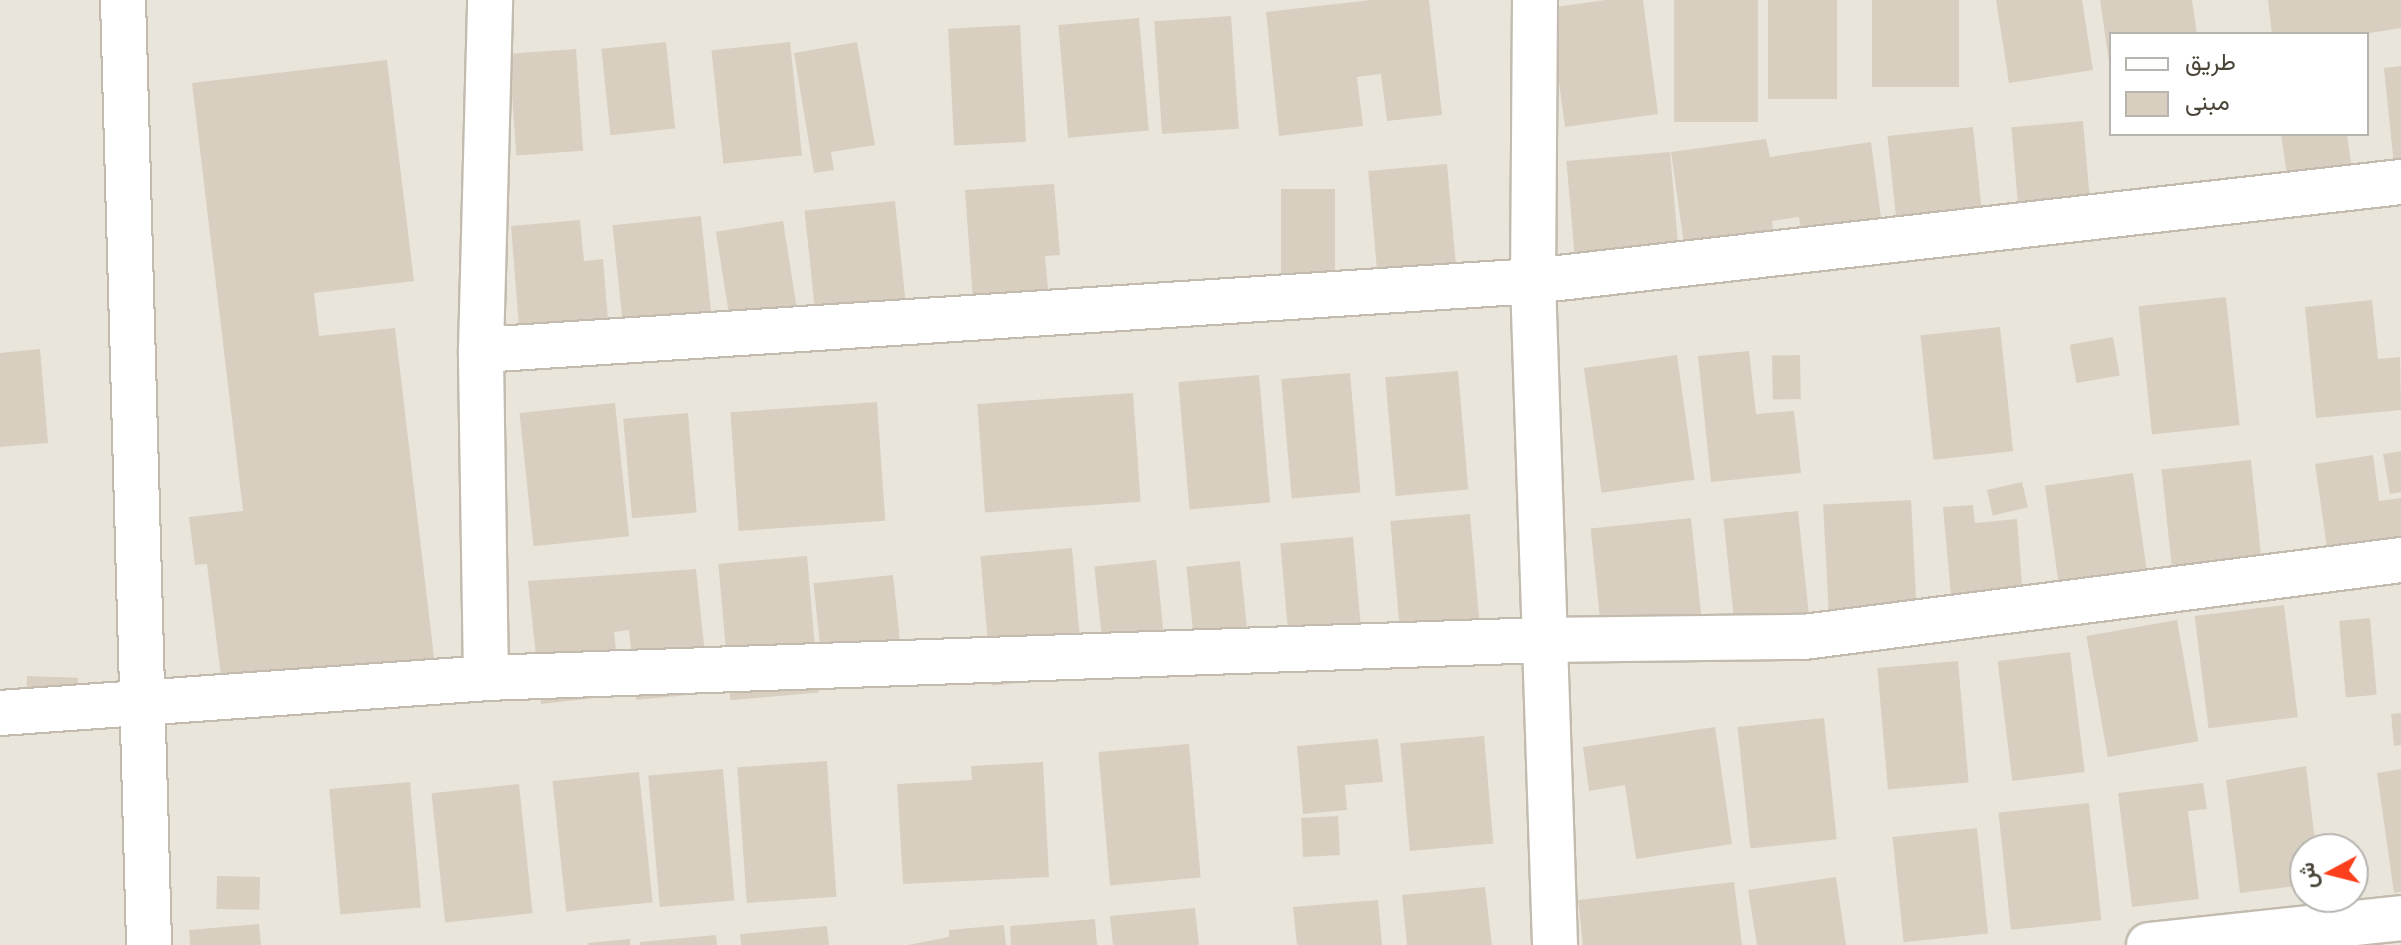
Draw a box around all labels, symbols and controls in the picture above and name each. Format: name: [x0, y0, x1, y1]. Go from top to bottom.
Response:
legend: [2109, 32, 2369, 136]
text: طريق: [2185, 45, 2236, 77]
text: مبنى: [2185, 85, 2230, 117]
north arrow: [2289, 833, 2369, 913]
text: ش: [2291, 861, 2323, 891]

